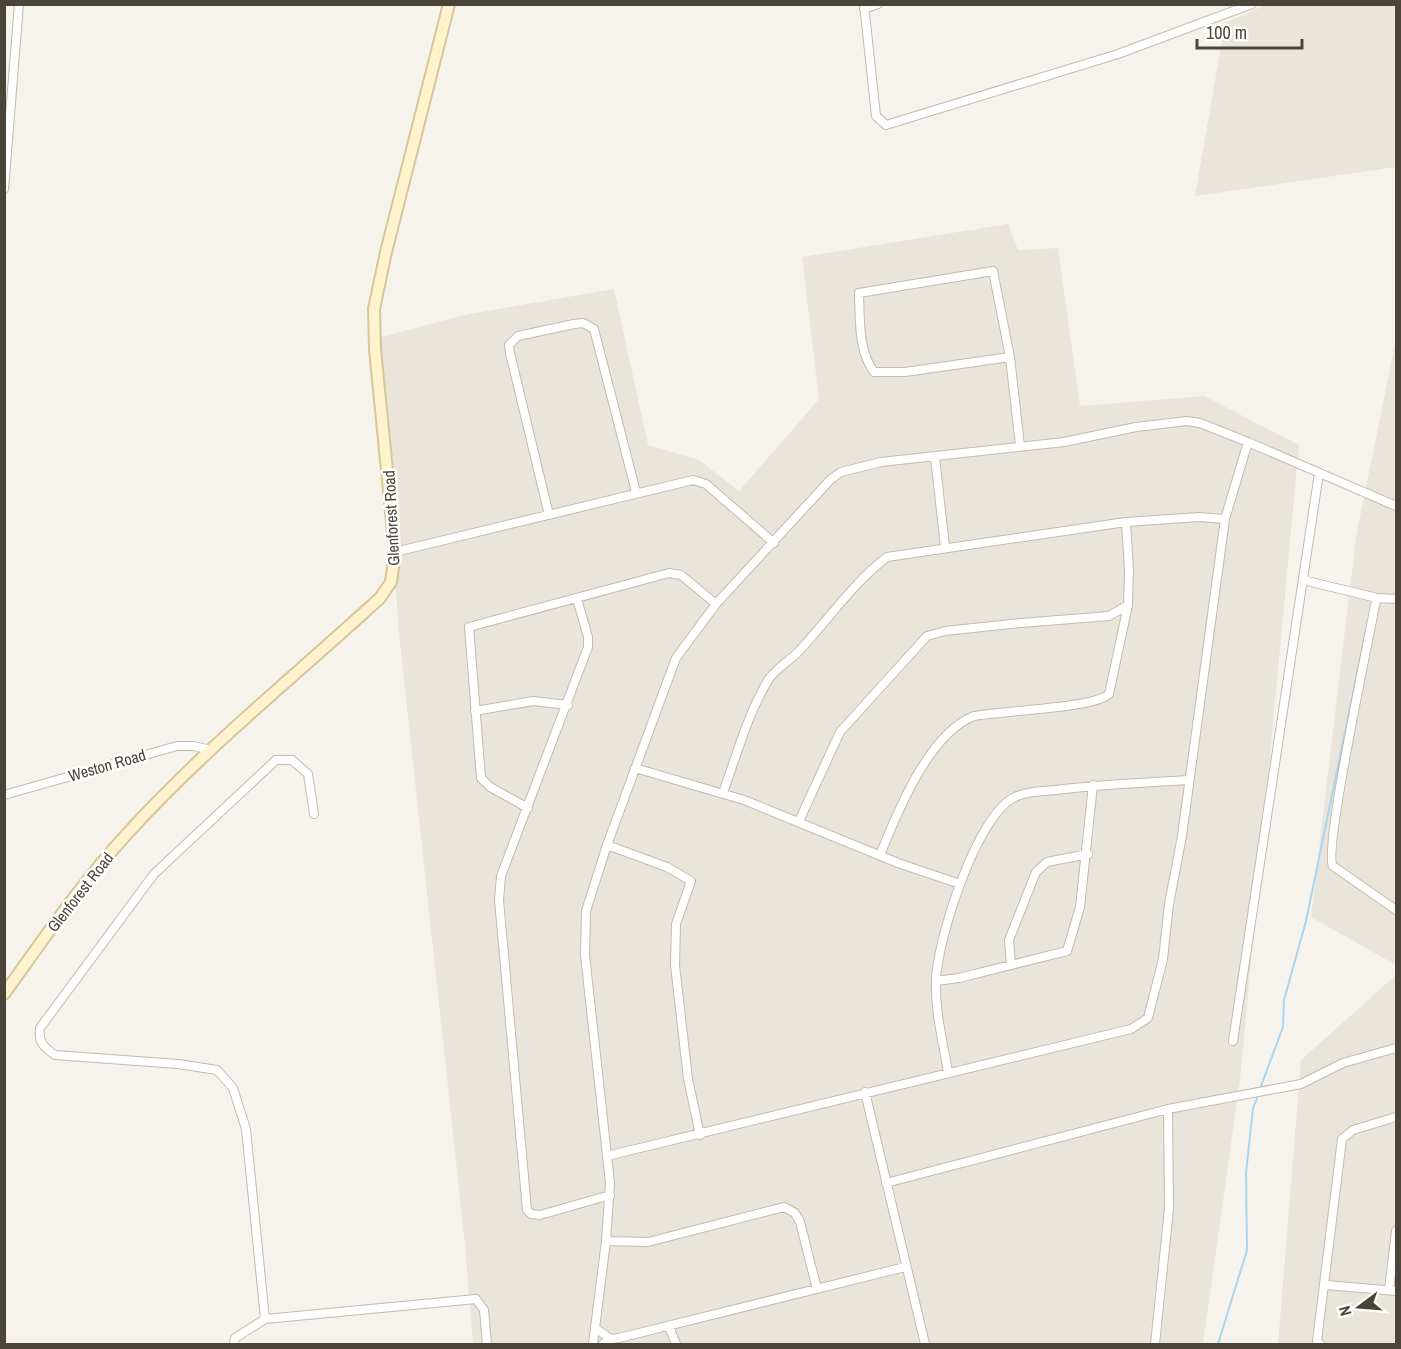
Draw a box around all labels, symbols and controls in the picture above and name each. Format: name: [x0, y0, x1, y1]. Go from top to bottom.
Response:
scale bar: [1197, 12, 1302, 50]
text: 100 m: [1206, 20, 1247, 45]
street label: Glenforest Road: [378, 470, 404, 566]
street label: Weston Road: [66, 744, 148, 786]
street label: Glenforest Road: [42, 848, 118, 936]
north arrow: [1329, 1277, 1389, 1337]
text: N: [1333, 1304, 1356, 1319]

